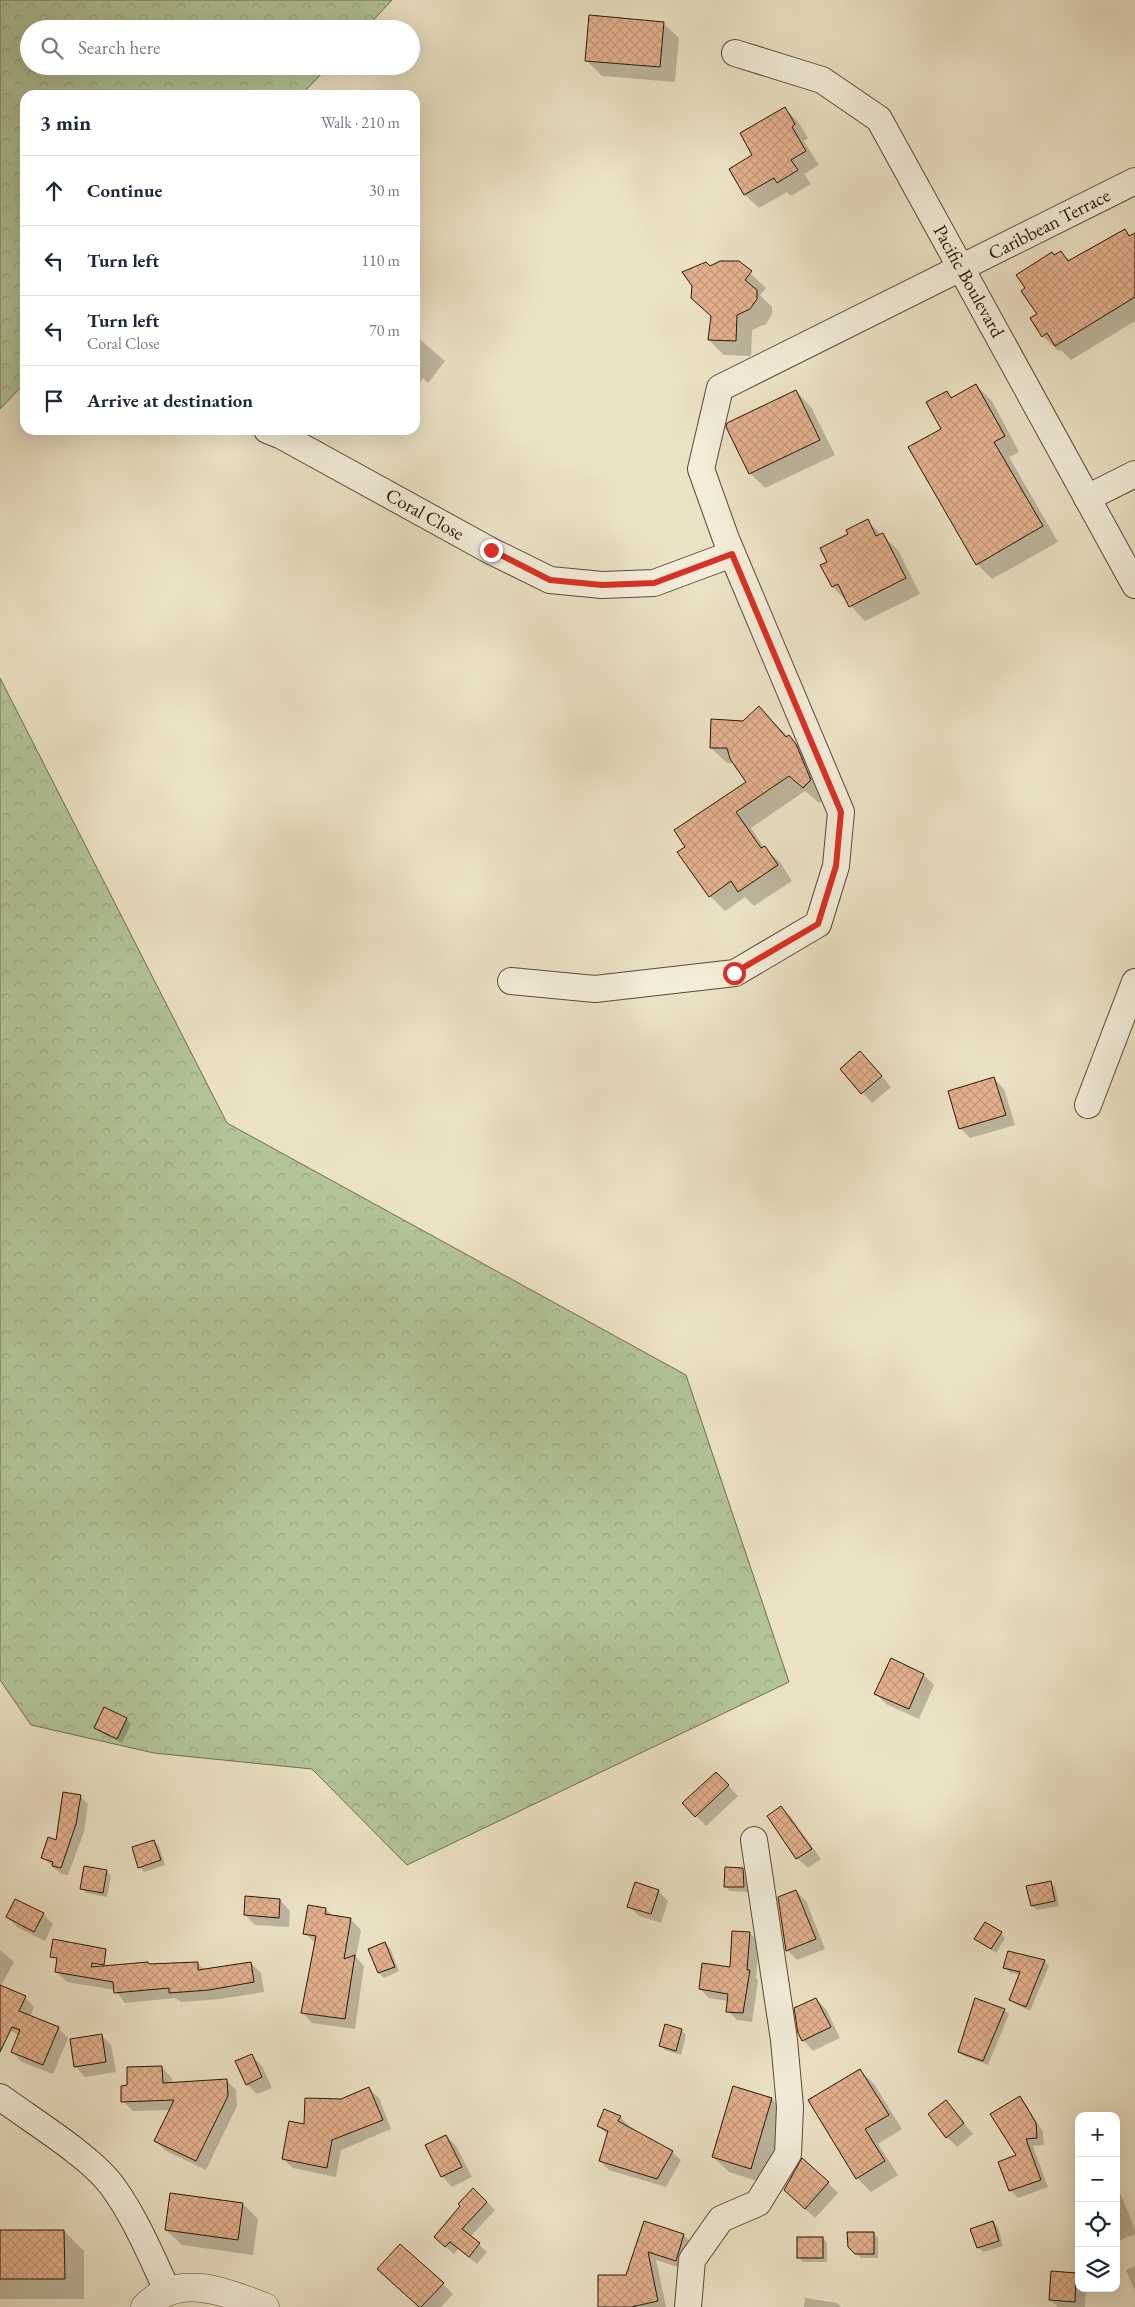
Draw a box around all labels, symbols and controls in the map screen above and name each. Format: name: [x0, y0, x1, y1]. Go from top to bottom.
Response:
search box: [20, 20, 420, 75]
icon: search: [38, 34, 66, 62]
text: Search here: [78, 35, 160, 60]
text: 3 min: [40, 109, 91, 136]
text: Walk · 210 m: [321, 112, 400, 133]
icon: ahead: [40, 177, 68, 205]
text: Continue: [87, 178, 162, 203]
text: 30 m: [369, 180, 400, 201]
street label: Caribbean Terrace: [984, 183, 1114, 265]
street label: Pacific Boulevard: [928, 220, 1010, 342]
icon: left: [40, 247, 68, 275]
text: Turn left: [87, 248, 159, 273]
text: 110 m: [361, 250, 400, 271]
text: Turn left: [87, 308, 159, 333]
icon: left: [40, 317, 68, 345]
text: 70 m: [369, 320, 400, 341]
text: Coral Close: [87, 333, 160, 354]
icon: arrive: [40, 387, 68, 415]
text: Arrive at destination: [87, 388, 253, 413]
street label: Coral Close: [381, 482, 469, 546]
route end: [480, 539, 503, 562]
route start: [723, 962, 746, 985]
map controls: [1075, 2112, 1120, 2292]
button: +: [1075, 2112, 1120, 2157]
button: −: [1075, 2157, 1120, 2202]
button: locate: [1075, 2202, 1120, 2247]
button: layers: [1075, 2247, 1120, 2292]

